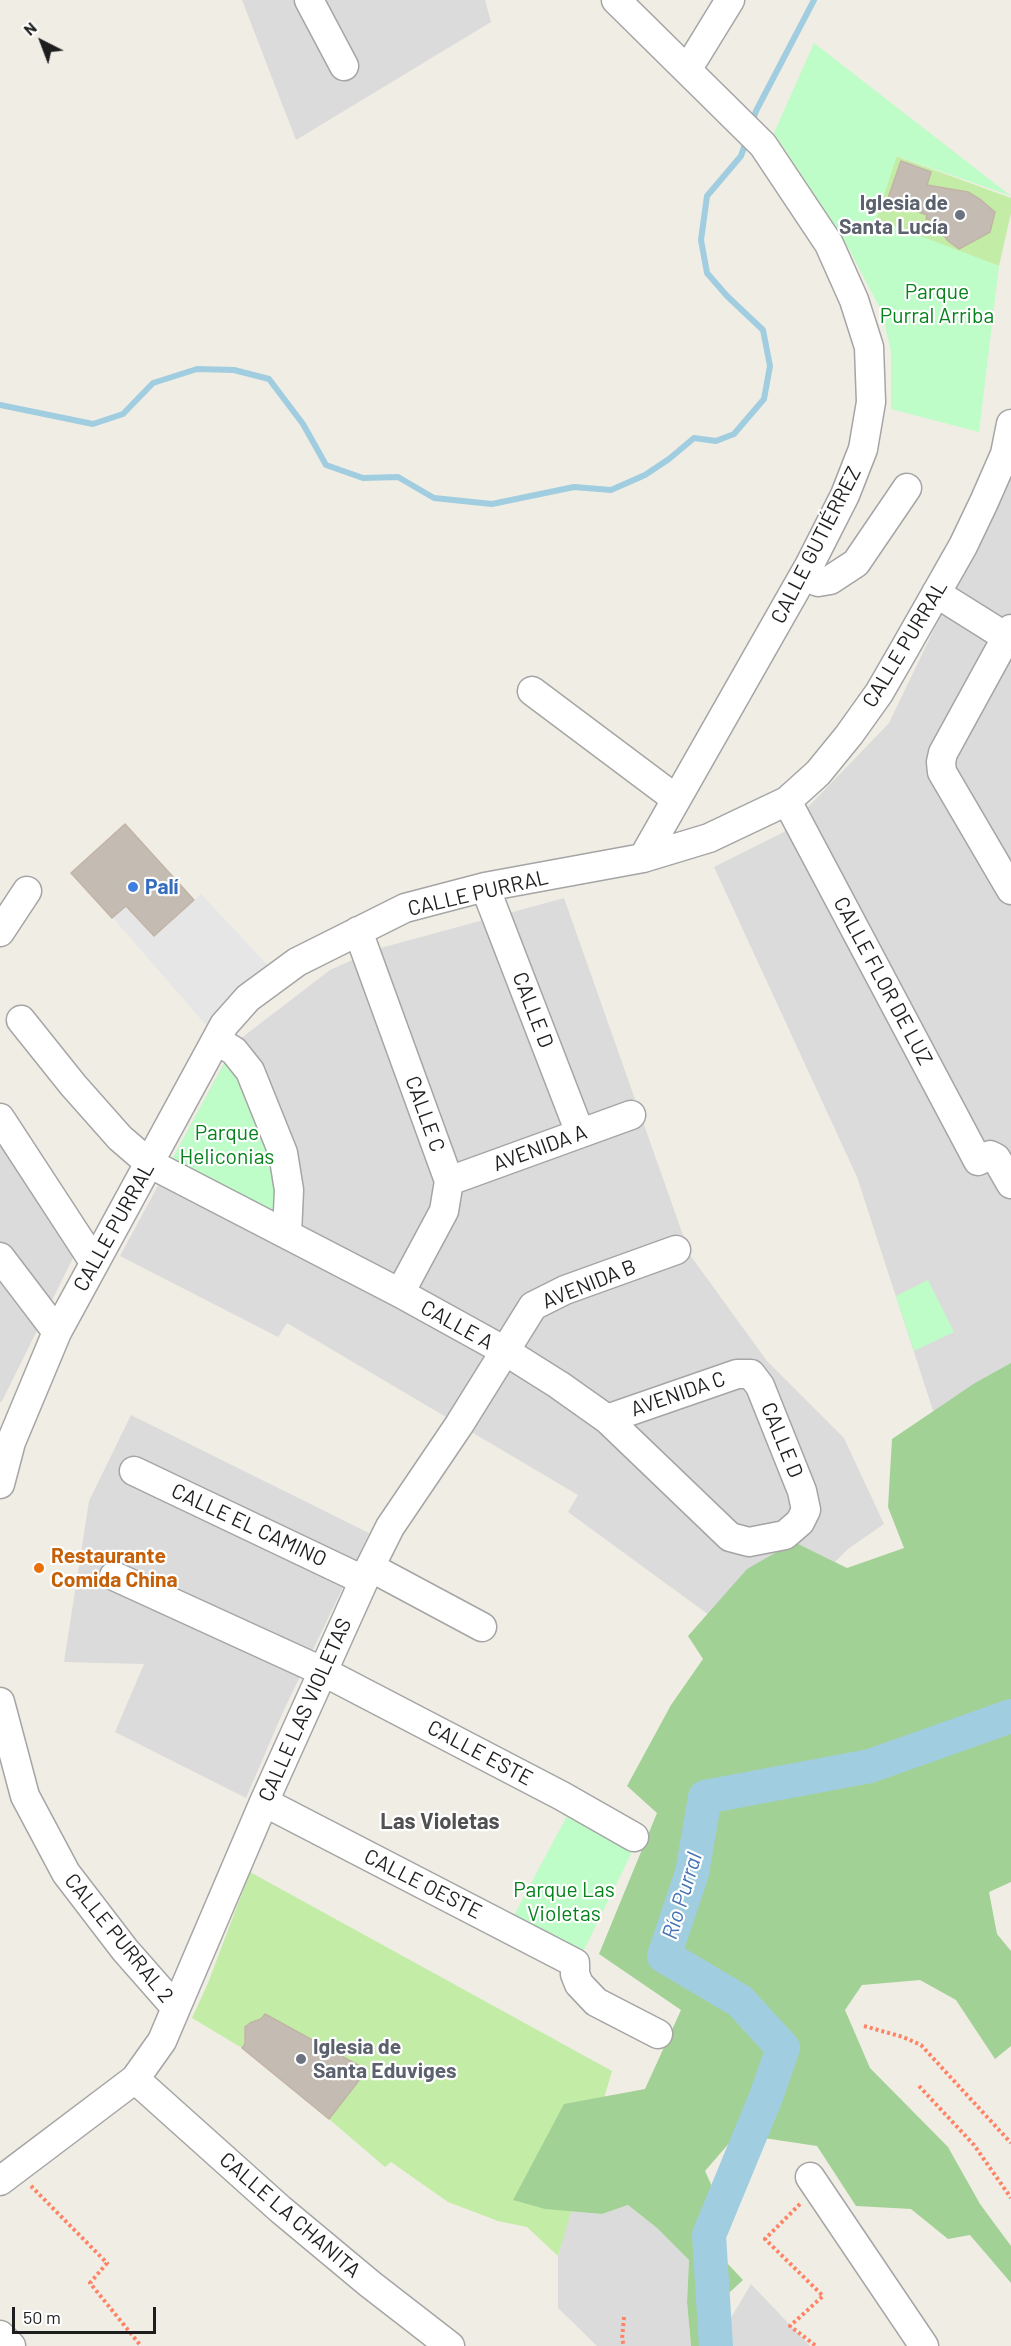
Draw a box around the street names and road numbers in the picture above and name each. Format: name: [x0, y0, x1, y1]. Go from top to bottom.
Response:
street label: CALLE GUTIÉRREZ: [766, 462, 866, 628]
street label: CALLE PURRAL: [857, 576, 953, 712]
street label: CALLE PURRAL: [405, 865, 551, 921]
street label: CALLE FLOR DE LUZ: [828, 892, 938, 1070]
street label: CALLE D: [507, 969, 559, 1051]
street label: CALLE C: [400, 1073, 450, 1155]
street label: AVENIDA A: [489, 1119, 591, 1177]
street label: CALLE PURRAL: [68, 1158, 160, 1296]
street label: AVENIDA B: [538, 1254, 640, 1314]
street label: CALLE A: [416, 1295, 498, 1355]
street label: AVENIDA C: [627, 1366, 729, 1422]
street label: CALLE D: [755, 1399, 809, 1481]
street label: CALLE EL CAMINO: [167, 1478, 331, 1572]
street label: CALLE LAS VIOLETAS: [253, 1614, 357, 1806]
street label: CALLE ESTE: [423, 1715, 537, 1791]
street label: CALLE OESTE: [360, 1844, 486, 1924]
street label: CALLE PURRAL 2: [59, 1868, 179, 2008]
street label: CALLE LA CHANITA: [214, 2147, 366, 2283]

